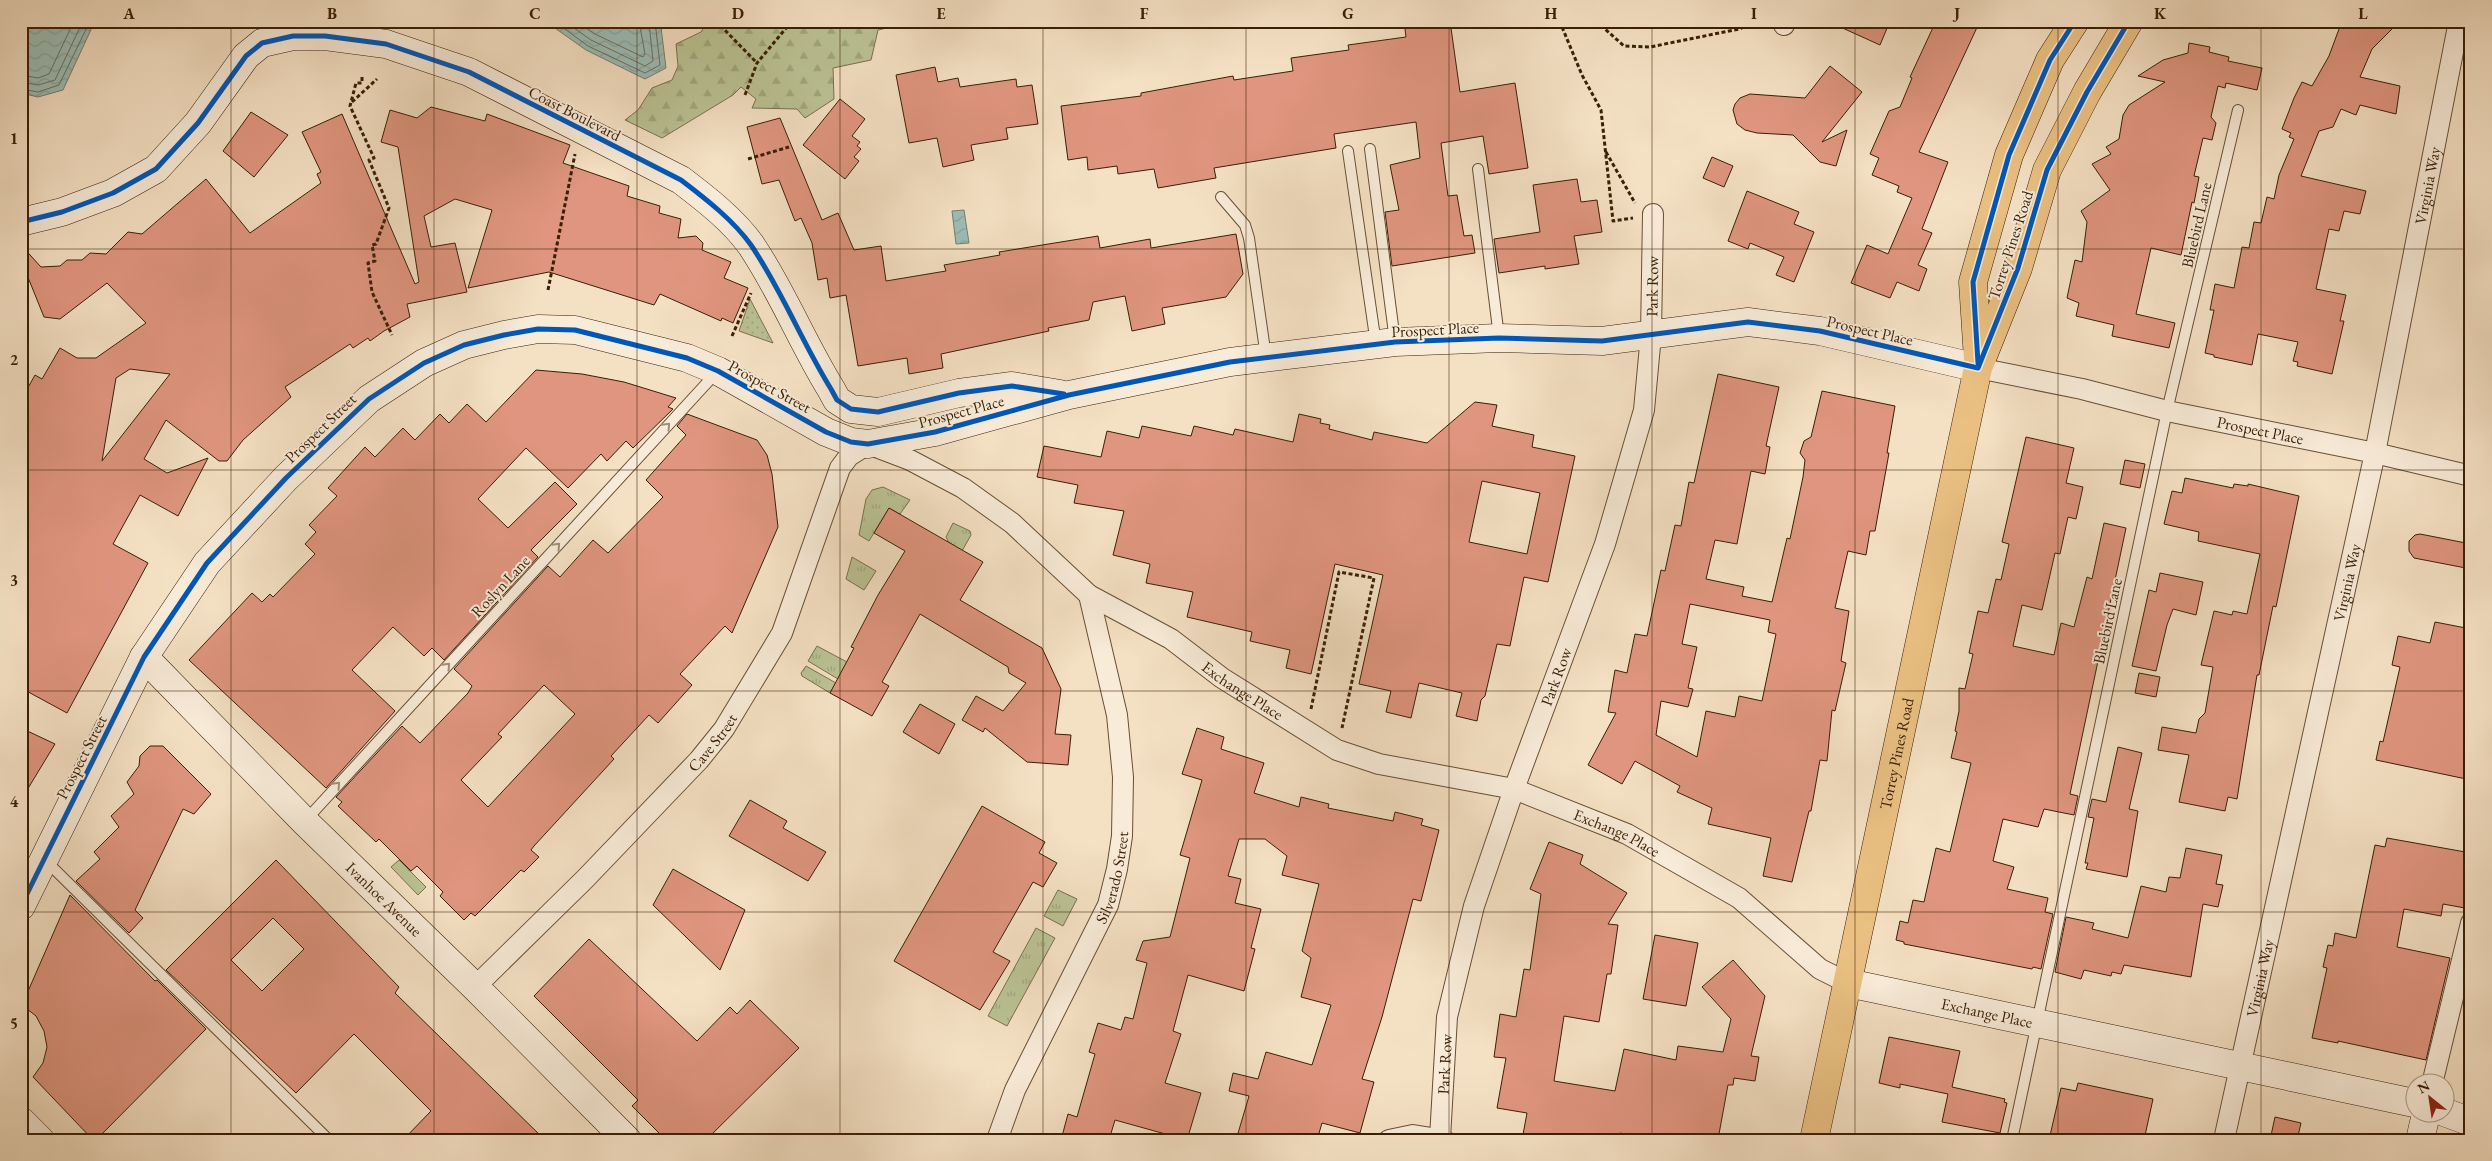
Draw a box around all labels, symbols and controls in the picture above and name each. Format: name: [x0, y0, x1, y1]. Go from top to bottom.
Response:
text: A: [122, 3, 135, 24]
text: B: [327, 3, 337, 24]
text: C: [529, 3, 541, 24]
text: D: [732, 3, 744, 24]
text: E: [936, 3, 946, 24]
text: F: [1140, 3, 1149, 24]
text: G: [1342, 3, 1354, 24]
text: H: [1545, 3, 1558, 24]
text: I: [1751, 3, 1757, 24]
text: J: [1952, 3, 1960, 24]
text: K: [2154, 3, 2167, 24]
text: L: [2358, 3, 2368, 24]
street label: Coast Boulevard: [525, 81, 625, 146]
text: 1: [10, 128, 18, 149]
street label: Virginia Way: [2410, 144, 2446, 226]
street label: Bluebird Lane: [2176, 180, 2217, 270]
street label: Torrey Pines Road: [1983, 187, 2038, 302]
street label: Park Row: [1641, 255, 1663, 317]
street label: Prospect Place: [1825, 310, 1915, 351]
street label: Prospect Place: [1391, 317, 1479, 342]
text: 2: [10, 349, 19, 370]
street label: Prospect Street: [725, 355, 815, 418]
street label: Prospect Street: [280, 389, 361, 468]
street label: Prospect Place: [916, 390, 1006, 433]
street label: Prospect Place: [2215, 411, 2305, 449]
one-way arrow: [661, 423, 670, 432]
street label: Virginia Way: [2328, 541, 2366, 623]
one-way arrow: [551, 543, 560, 552]
street label: Roslyn Lane: [466, 551, 534, 622]
text: 3: [10, 570, 18, 591]
street label: Bluebird Lane: [2088, 576, 2127, 666]
street label: Park Row: [1536, 644, 1577, 709]
street label: Exchange Place: [1197, 656, 1287, 725]
one-way arrow: [441, 662, 450, 671]
street label: Torrey Pines Road: [1875, 695, 1919, 811]
street label: Cave Street: [683, 710, 742, 777]
street label: Prospect Street: [51, 712, 112, 803]
one-way arrow: [331, 782, 340, 791]
text: 4: [10, 791, 19, 812]
street label: Exchange Place: [1570, 804, 1664, 862]
street label: Silverado Street: [1090, 831, 1133, 927]
street label: Ivanhoe Avenue: [341, 857, 427, 941]
street label: Virginia Way: [2241, 936, 2279, 1019]
street label: Exchange Place: [1939, 993, 2035, 1033]
text: 5: [10, 1013, 18, 1034]
street label: Park Row: [1433, 1032, 1457, 1095]
north arrow: [2404, 1074, 2454, 1124]
text: N: [2414, 1076, 2433, 1097]

